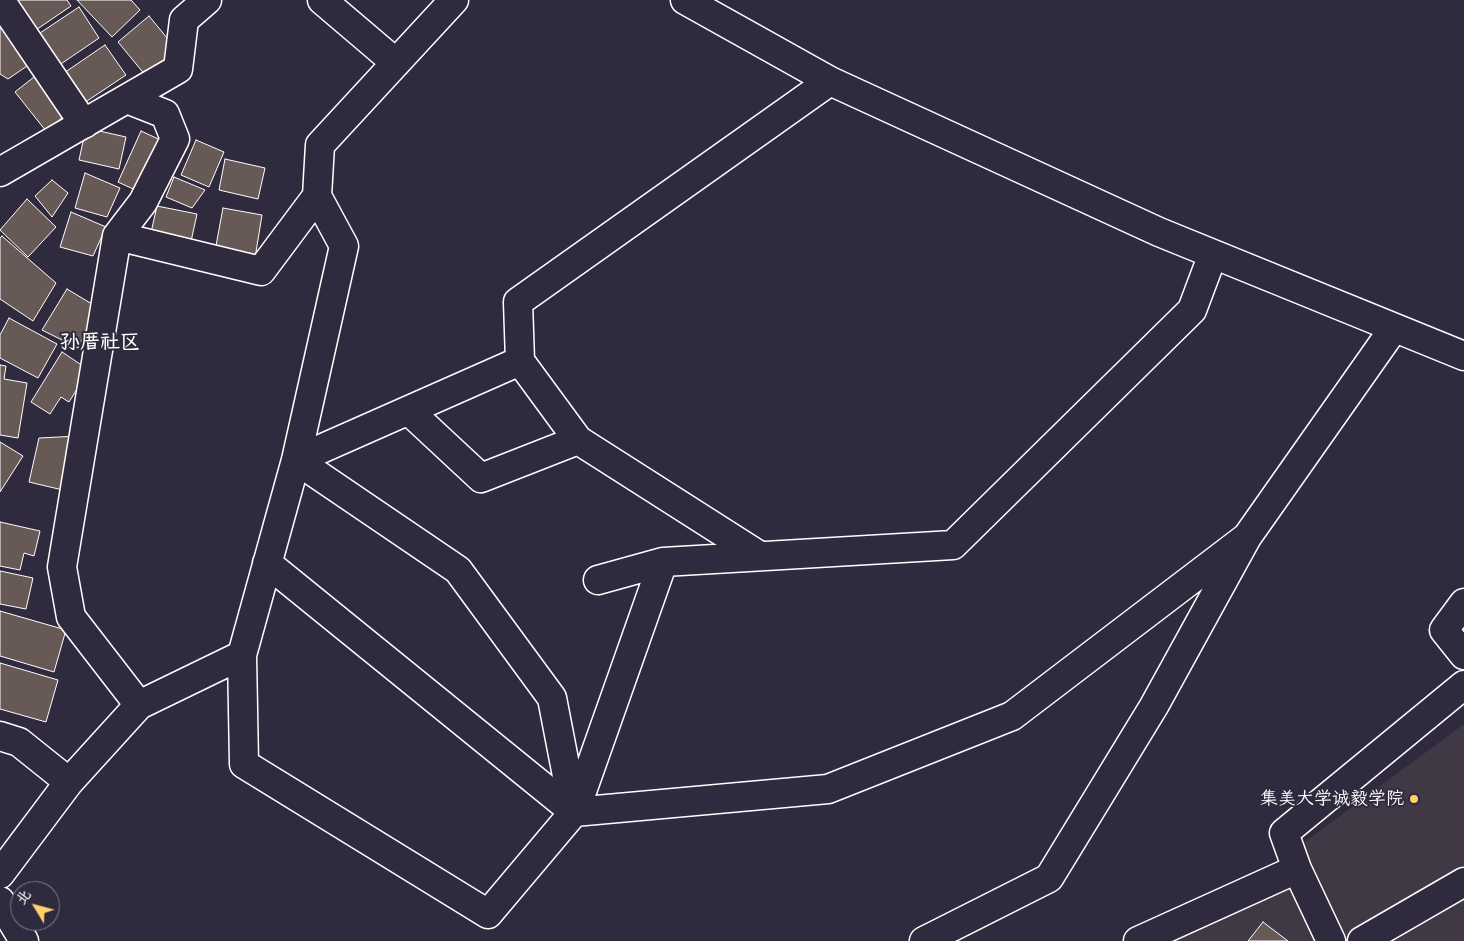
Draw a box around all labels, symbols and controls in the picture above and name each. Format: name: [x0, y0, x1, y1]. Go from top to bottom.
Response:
district label: 孙厝社区: [60, 331, 140, 355]
place label: 集美大学诚毅学院: [1260, 788, 1404, 810]
marker: 集美大学诚毅学院: [1408, 793, 1420, 805]
north arrow: [10, 881, 60, 931]
text: 北: [12, 887, 34, 908]

